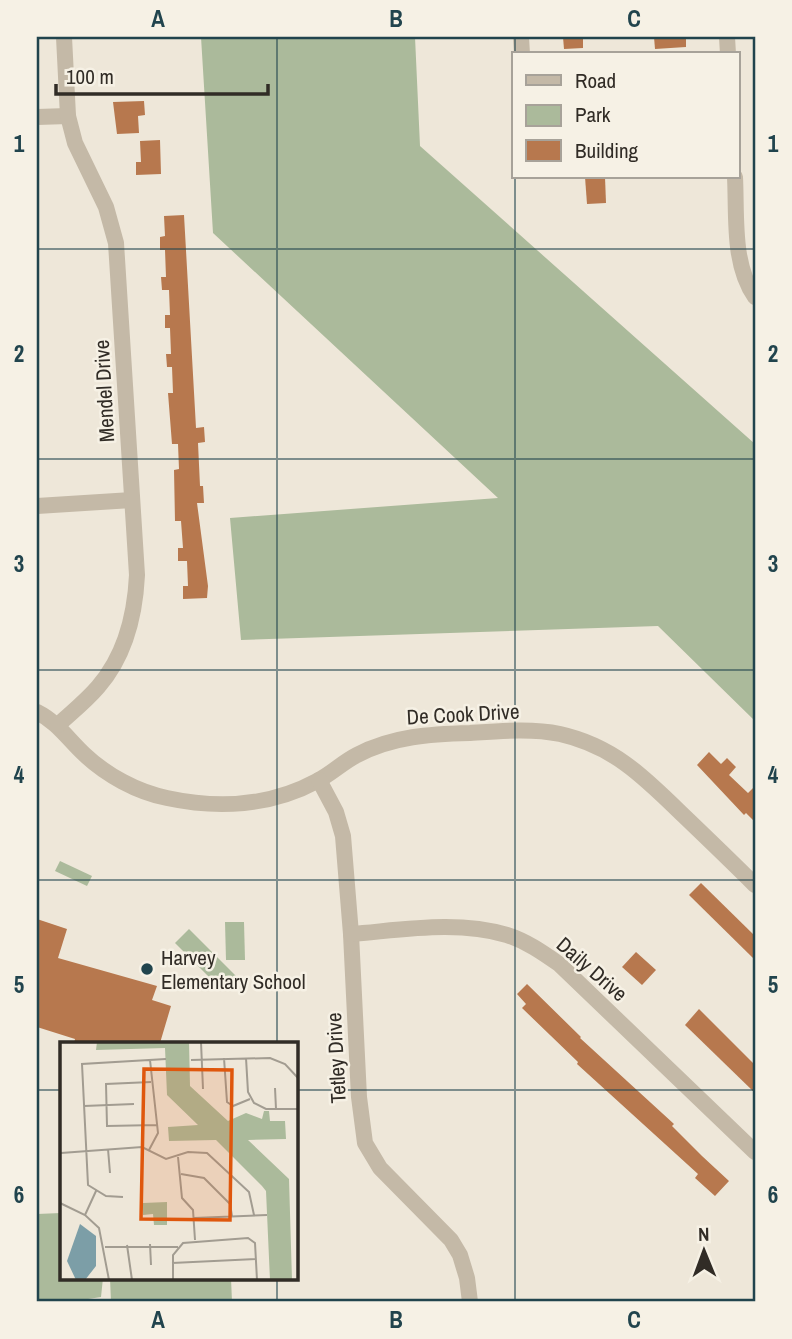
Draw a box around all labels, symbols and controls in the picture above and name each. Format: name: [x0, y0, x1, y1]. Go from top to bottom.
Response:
text: A: [151, 3, 165, 34]
text: B: [389, 3, 403, 34]
text: C: [627, 3, 641, 34]
scale bar: [56, 52, 268, 96]
legend: [512, 52, 740, 178]
text: 100 m: [66, 62, 114, 91]
text: Road: [575, 66, 616, 95]
text: Park: [575, 100, 611, 129]
text: 1: [14, 128, 25, 159]
text: 1: [768, 128, 779, 159]
text: Building: [575, 136, 639, 165]
text: 2: [14, 338, 24, 369]
text: 2: [768, 338, 778, 369]
street label: Mendel Drive: [87, 339, 121, 443]
text: 3: [14, 548, 24, 579]
text: 3: [768, 548, 778, 579]
street label: De Cook Drive: [406, 697, 520, 731]
text: 4: [14, 759, 25, 790]
text: 4: [768, 759, 779, 790]
street label: Daily Drive: [550, 930, 634, 1008]
place label: Harvey Elementary School: [161, 943, 306, 996]
marker: Harvey Elementary School: [139, 961, 155, 977]
text: 5: [14, 969, 24, 1000]
text: 5: [768, 969, 778, 1000]
street label: Tetley Drive: [319, 1012, 353, 1104]
inset map: [60, 1042, 298, 1280]
text: 6: [14, 1179, 24, 1210]
text: 6: [768, 1179, 778, 1210]
north arrow: [670, 1216, 740, 1286]
text: N: [698, 1221, 710, 1247]
text: A: [151, 1304, 165, 1335]
text: B: [389, 1304, 403, 1335]
text: C: [627, 1304, 641, 1335]

